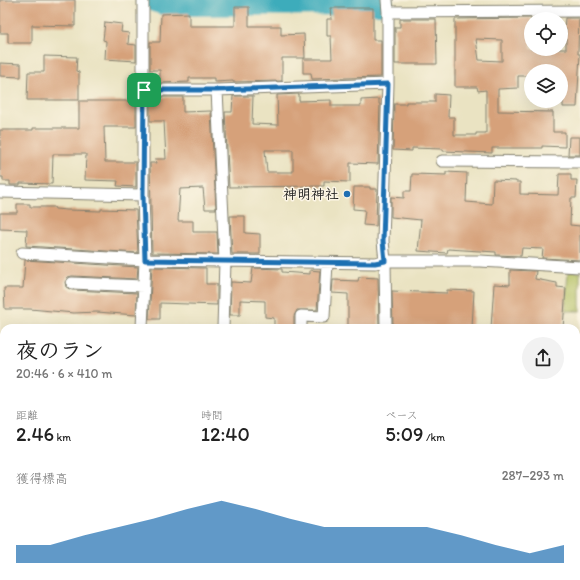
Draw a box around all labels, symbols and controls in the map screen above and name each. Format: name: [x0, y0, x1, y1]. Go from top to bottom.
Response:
map controls: [524, 12, 568, 108]
button: locate: [524, 12, 568, 56]
button: layers: [524, 64, 568, 108]
pin: [127, 73, 161, 107]
icon: arrive: [133, 79, 155, 101]
place label: 神明神社: [283, 186, 339, 203]
marker: 神明神社: [342, 189, 352, 199]
text: 夜のラン: [16, 337, 104, 364]
button: share: [522, 337, 564, 379]
text: 20:46 · 6 × 410 m: [16, 366, 113, 381]
text: 距離: [16, 409, 38, 422]
text: 時間: [201, 409, 223, 422]
text: ペース: [385, 409, 418, 422]
text: 2.46: [16, 422, 54, 446]
text: 12:40: [201, 422, 250, 446]
text: 5:09: [385, 422, 424, 446]
text: km: [54, 431, 71, 444]
text: /km: [424, 431, 445, 444]
text: 287–293 m: [502, 468, 564, 483]
text: 獲得標高: [16, 471, 68, 486]

